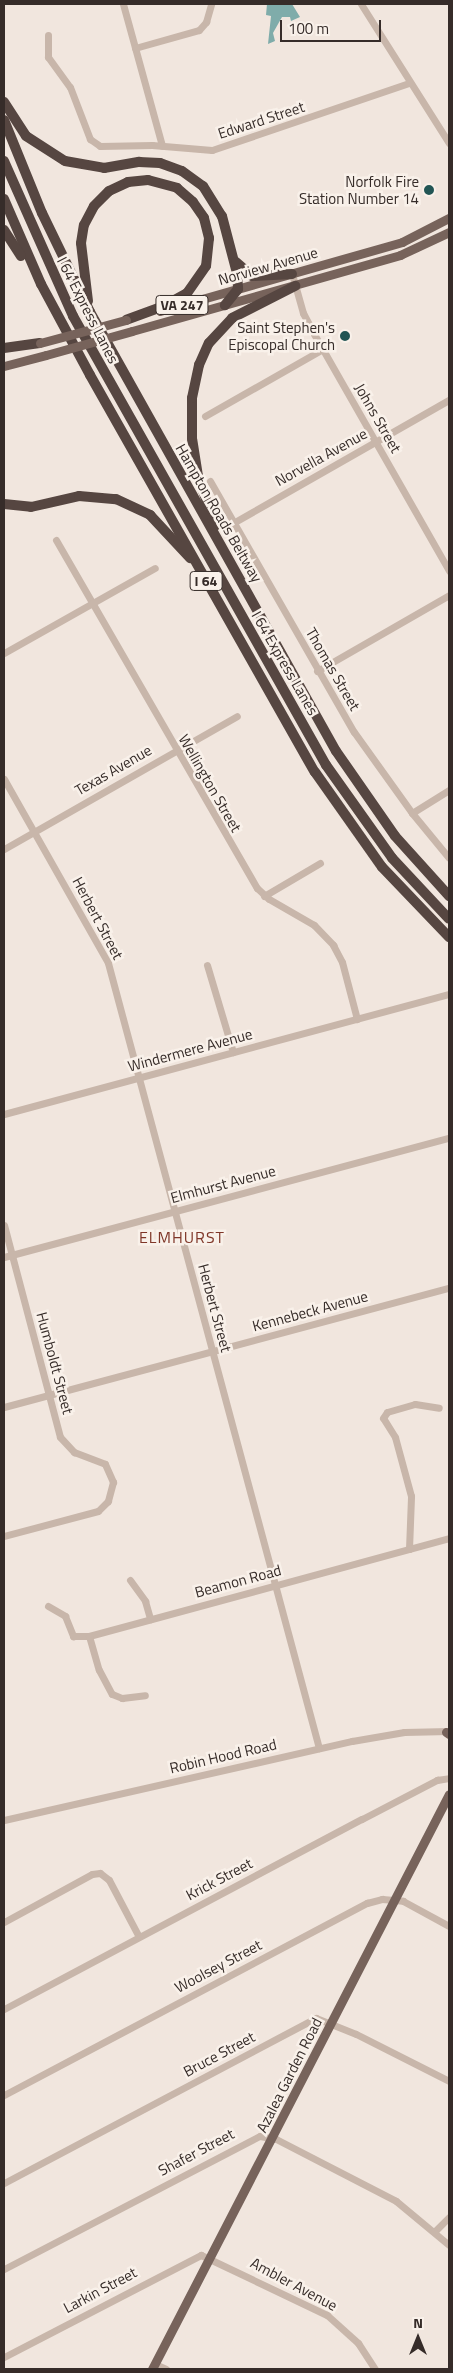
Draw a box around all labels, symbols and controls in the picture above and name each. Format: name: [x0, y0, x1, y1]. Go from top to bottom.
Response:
scale bar: [283, 10, 384, 42]
text: 100 m: [288, 17, 329, 40]
street label: Edward Street: [215, 98, 307, 142]
place label: Norfolk Fire Station Number 14: [299, 172, 419, 207]
marker: Norfolk Fire Station Number 14: [423, 184, 435, 196]
street label: Norview Avenue: [216, 243, 320, 289]
street label: I 64 Express Lanes: [53, 254, 123, 366]
road number: VA 247: [154, 294, 210, 316]
place label: Saint Stephen's Episcopal Church: [228, 318, 335, 353]
marker: Saint Stephen's Episcopal Church: [339, 330, 351, 342]
street label: Johns Street: [351, 380, 405, 456]
street label: Norvella Avenue: [272, 424, 370, 490]
street label: Hampton Roads Beltway: [172, 441, 266, 585]
road number: I 64: [188, 570, 224, 592]
street label: I 64 Express Lanes: [248, 608, 322, 718]
street label: Thomas Street: [302, 624, 364, 714]
street label: Wellington Street: [175, 731, 245, 835]
street label: Texas Avenue: [71, 741, 155, 799]
street label: Herbert Street: [69, 874, 127, 962]
street label: Windermere Avenue: [126, 1025, 254, 1075]
street label: Elmhurst Avenue: [169, 1161, 277, 1207]
district label: ELMHURST: [138, 1227, 226, 1247]
street label: Herbert Street: [195, 1262, 235, 1354]
street label: Kennebeck Avenue: [250, 1287, 370, 1335]
street label: Humboldt Street: [33, 1310, 77, 1416]
street label: Beamon Road: [193, 1561, 283, 1601]
street label: Robin Hood Road: [168, 1735, 278, 1777]
street label: Krick Street: [183, 1854, 255, 1904]
street label: Woolsey Street: [171, 1936, 265, 1996]
street label: Azalea Garden Road: [252, 2015, 326, 2135]
street label: Bruce Street: [180, 2028, 258, 2080]
street label: Shafer Street: [155, 2125, 237, 2179]
street label: Ambler Avenue: [247, 2254, 341, 2314]
street label: Larkin Street: [60, 2263, 140, 2317]
text: N: [413, 2312, 423, 2333]
north arrow: [393, 2313, 443, 2363]

